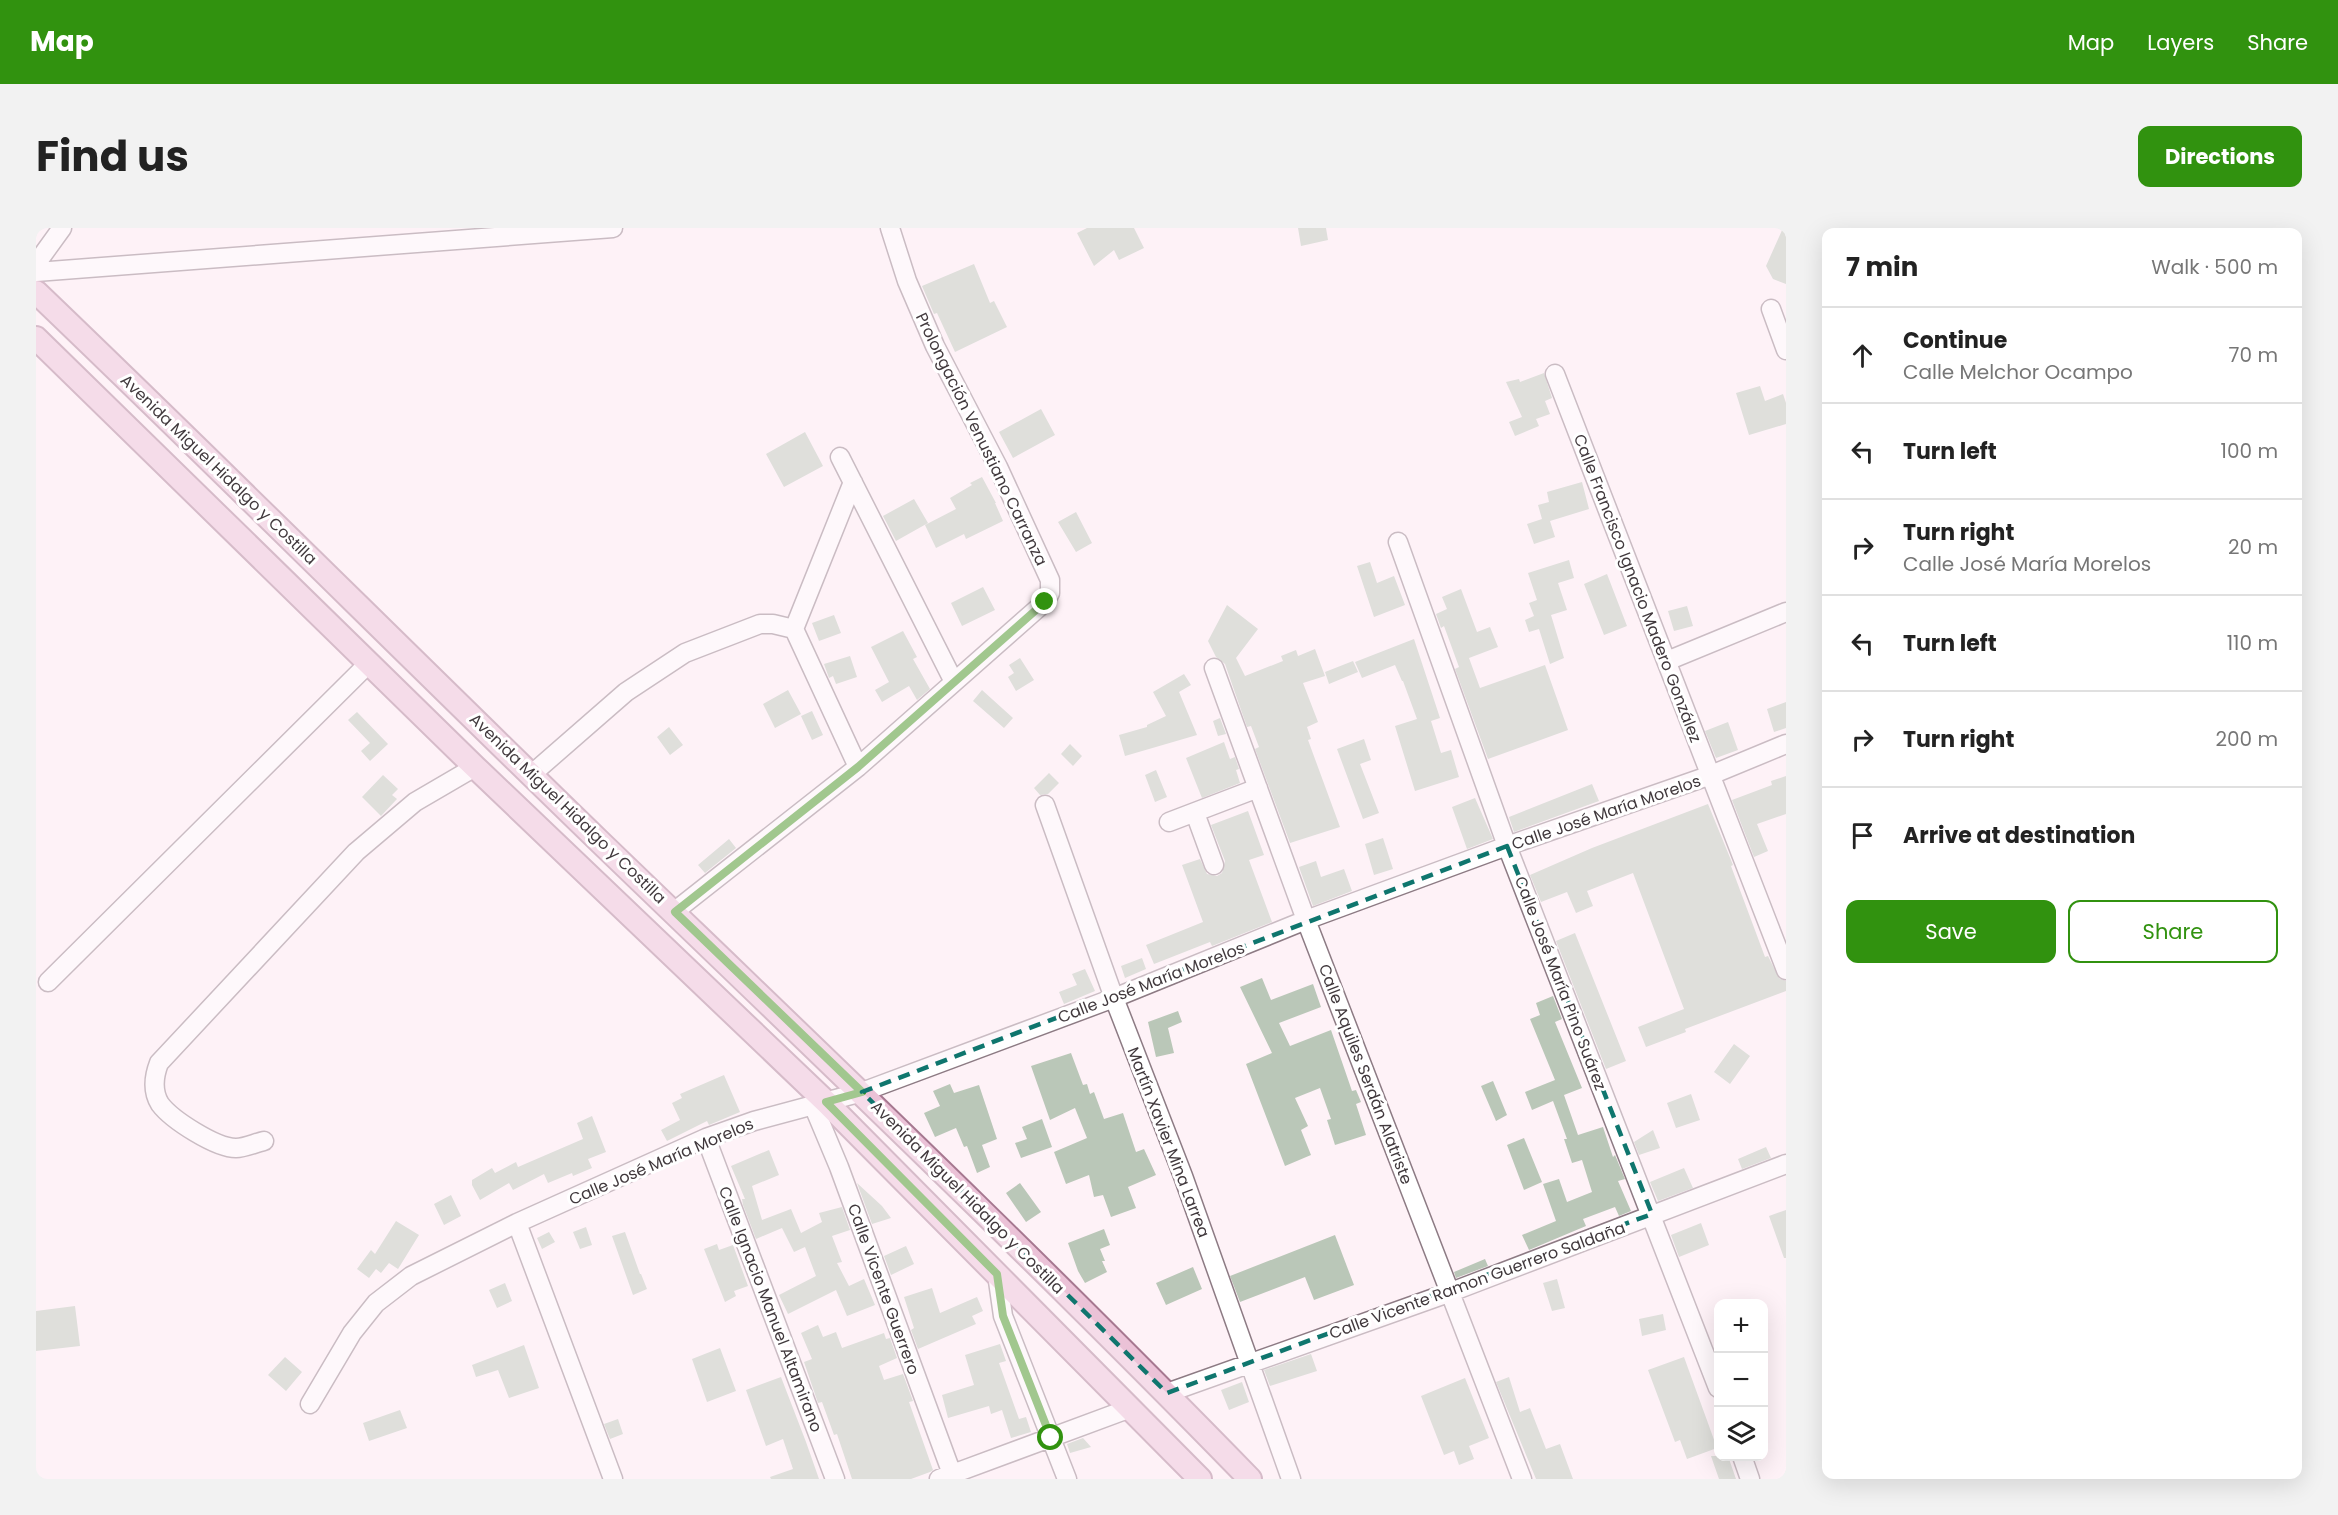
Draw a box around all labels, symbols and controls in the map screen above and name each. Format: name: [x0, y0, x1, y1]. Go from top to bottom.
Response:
text: Map: [30, 22, 94, 61]
text: Map: [2068, 28, 2114, 57]
text: Layers: [2147, 28, 2214, 57]
text: Share: [2247, 28, 2308, 57]
button: Directions: [2138, 126, 2302, 187]
text: Find us: [36, 127, 189, 186]
text: 7 min: [1846, 249, 1918, 285]
text: Walk · 500 m: [2151, 253, 2278, 281]
street label: Prolongación Venustiano Carranza: [910, 309, 1053, 570]
text: Continue: [1903, 325, 2007, 356]
icon: ahead: [1846, 339, 1879, 372]
text: 70 m: [2229, 341, 2278, 369]
text: Calle Melchor Ocampo: [1903, 358, 2133, 386]
street label: Avenida Miguel Hidalgo y Costilla: [115, 369, 322, 570]
street label: Calle Francisco Ignacio Madero González: [1568, 431, 1707, 746]
icon: left: [1846, 435, 1879, 468]
text: Turn left: [1903, 436, 1997, 467]
text: 100 m: [2221, 437, 2278, 465]
text: Turn right: [1903, 517, 2014, 548]
icon: right: [1846, 531, 1879, 564]
text: 20 m: [2228, 533, 2278, 561]
text: Calle José María Morelos: [1903, 550, 2151, 578]
route end: [1031, 588, 1057, 614]
icon: left: [1846, 627, 1879, 660]
text: Turn left: [1903, 628, 1997, 659]
text: 110 m: [2227, 629, 2278, 657]
street label: Avenida Miguel Hidalgo y Costilla: [464, 708, 671, 909]
icon: right: [1846, 723, 1879, 756]
text: Turn right: [1903, 724, 2014, 755]
text: 200 m: [2215, 725, 2278, 753]
street label: Calle José María Morelos: [1509, 769, 1704, 856]
icon: arrive: [1846, 819, 1879, 852]
text: Arrive at destination: [1903, 820, 2135, 851]
street label: Calle José María Pino Suárez: [1509, 873, 1612, 1094]
button: Save: [1846, 900, 2056, 963]
button: Share: [2068, 900, 2278, 963]
street label: Calle José María Morelos: [1054, 936, 1248, 1029]
street label: Calle Aquiles Serdán Alatriste: [1313, 961, 1418, 1188]
street label: Martín Xavier Mina Larrea: [1122, 1044, 1215, 1241]
street label: Avenida Miguel Hidalgo y Costilla: [866, 1095, 1070, 1299]
street label: Calle José María Morelos: [565, 1112, 757, 1211]
street label: Calle Ignacio Manuel Altamirano: [713, 1183, 828, 1435]
street label: Calle Vicente Guerrero: [842, 1200, 925, 1378]
street label: Calle Vicente Ramon Guerrero Saldaña: [1326, 1216, 1628, 1345]
map controls: [1714, 1299, 1768, 1461]
button: +: [1714, 1299, 1768, 1353]
button: −: [1714, 1353, 1768, 1407]
button: layers: [1714, 1407, 1768, 1461]
route start: [1037, 1424, 1063, 1450]

